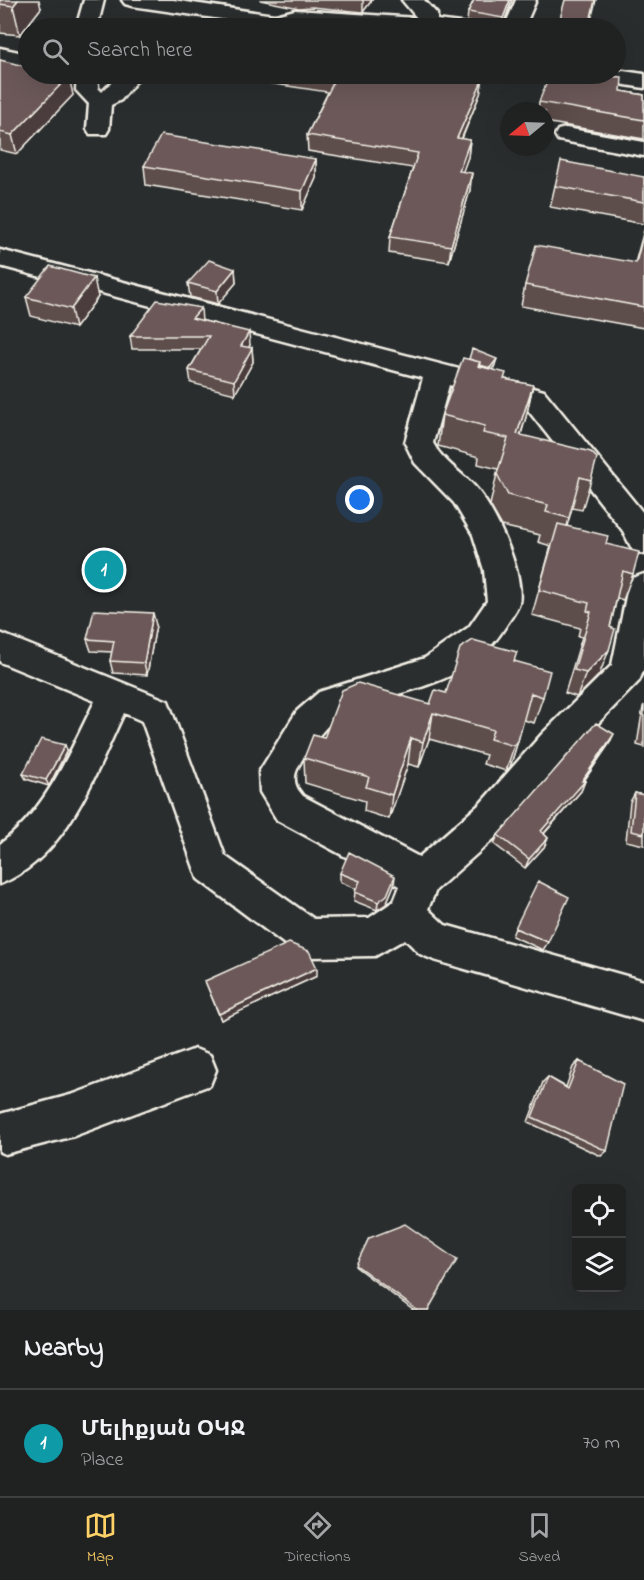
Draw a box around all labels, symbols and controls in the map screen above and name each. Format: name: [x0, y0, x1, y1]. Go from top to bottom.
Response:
search box: [18, 18, 626, 84]
icon: search: [39, 35, 72, 68]
text: Search here: [87, 35, 192, 67]
north arrow: [500, 102, 554, 156]
your location: [345, 485, 374, 514]
pin: 1: [84, 548, 124, 592]
map controls: [572, 1184, 626, 1292]
button: locate: [572, 1184, 626, 1238]
button: layers: [572, 1238, 626, 1292]
text: Nearby: [24, 1330, 103, 1368]
text: Մելիքյան ՕԿՋ: [81, 1414, 245, 1446]
text: 1: [40, 1429, 47, 1458]
text: 70 m: [583, 1429, 620, 1458]
text: Place: [81, 1446, 123, 1475]
tab: Map: [84, 1509, 117, 1569]
tab: Directions: [284, 1509, 351, 1569]
tab: Saved: [518, 1509, 560, 1569]

